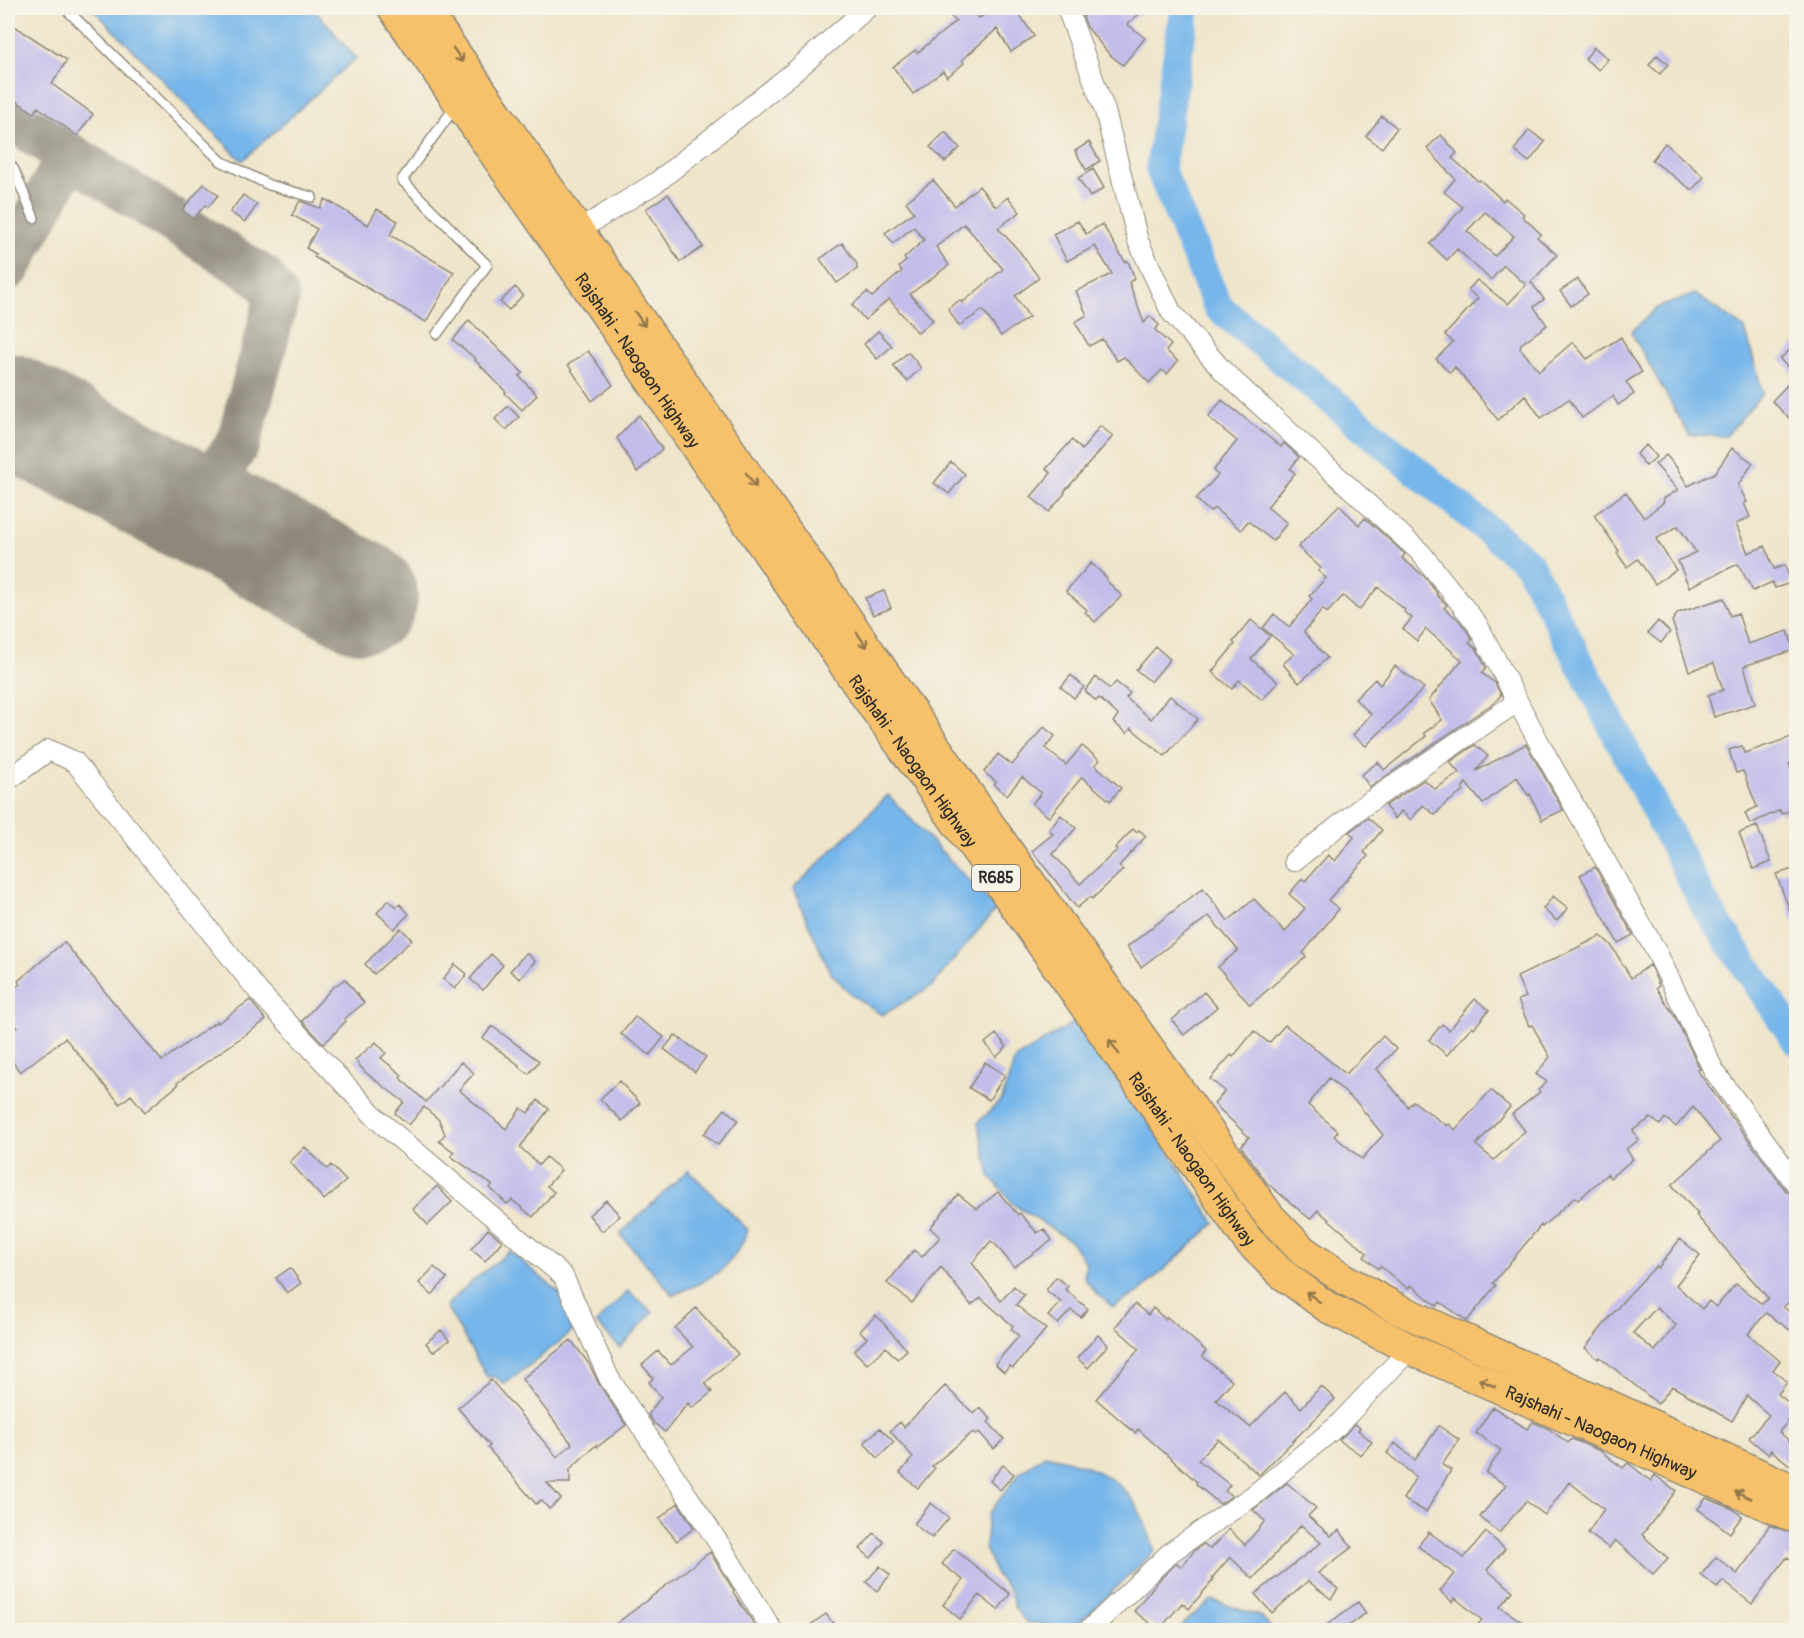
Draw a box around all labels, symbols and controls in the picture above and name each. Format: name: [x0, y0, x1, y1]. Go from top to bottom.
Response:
one-way arrow: [451, 47, 464, 63]
street label: Rajshahi - Naogaon Highway: [570, 269, 705, 453]
one-way arrow: [634, 310, 646, 327]
one-way arrow: [745, 471, 757, 487]
one-way arrow: [856, 632, 868, 648]
street label: Rajshahi - Naogaon Highway: [843, 670, 982, 852]
road number: R685: [972, 865, 1020, 891]
one-way arrow: [1108, 1040, 1120, 1056]
street label: Rajshahi - Naogaon Highway: [1123, 1068, 1260, 1252]
one-way arrow: [1305, 1290, 1321, 1303]
one-way arrow: [1479, 1377, 1497, 1388]
street label: Rajshahi - Naogaon Highway: [1502, 1381, 1701, 1485]
one-way arrow: [1734, 1489, 1753, 1500]

